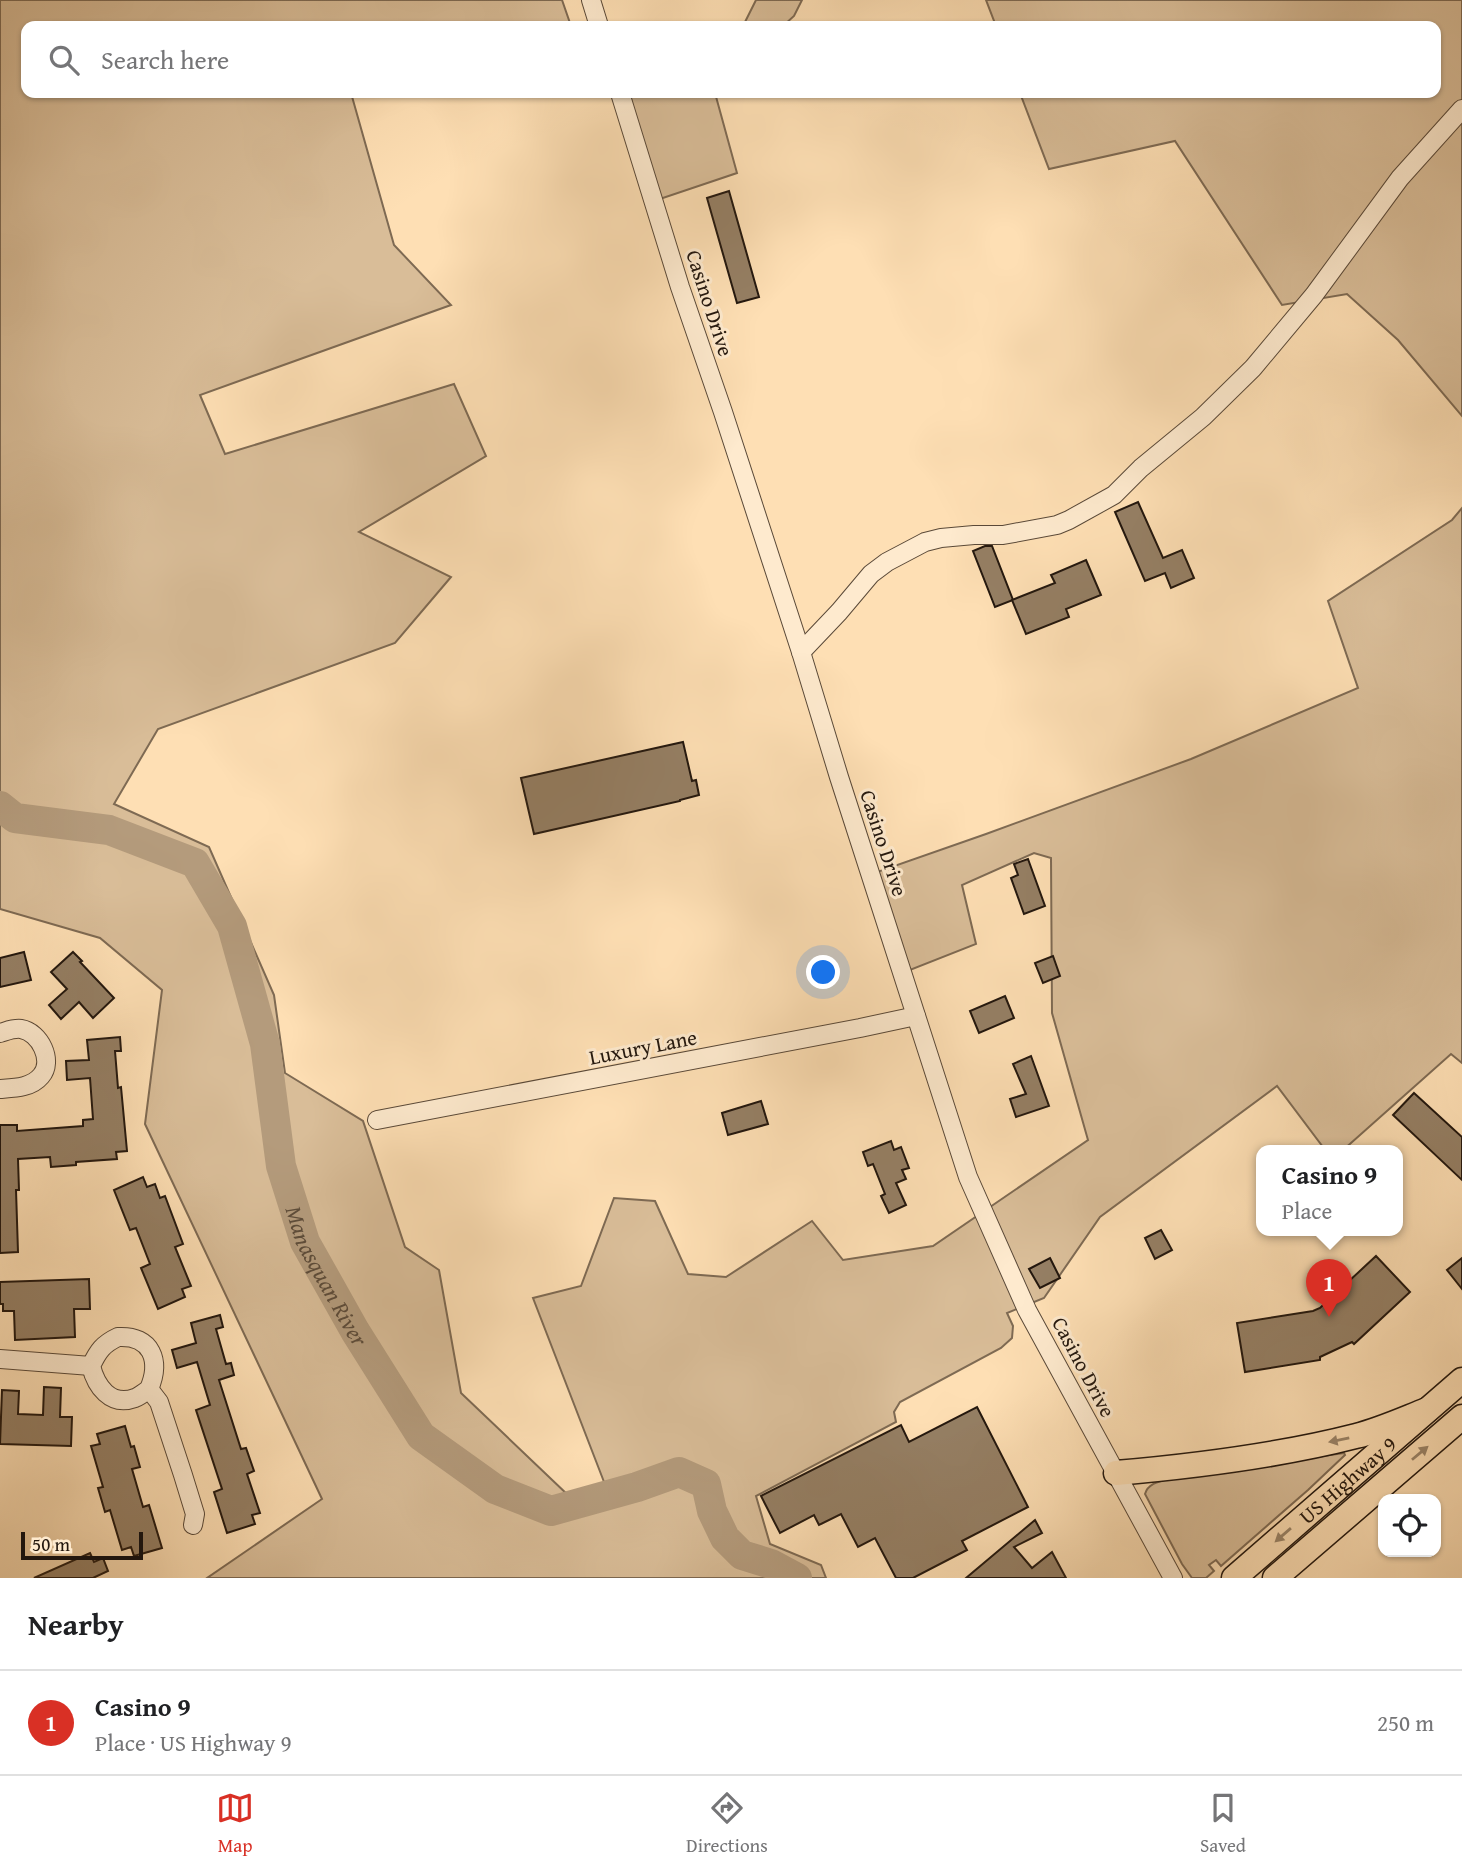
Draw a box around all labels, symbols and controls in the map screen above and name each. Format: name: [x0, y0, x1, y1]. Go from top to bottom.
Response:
search box: [21, 21, 1441, 98]
text: Search here: [101, 40, 229, 79]
icon: search: [45, 41, 83, 79]
street label: Casino Drive: [678, 246, 742, 360]
street label: Casino Drive: [852, 786, 916, 900]
your location: [806, 955, 840, 989]
street label: Luxury Lane: [586, 1021, 700, 1073]
popup: [1256, 1145, 1403, 1236]
text: Casino 9: [1282, 1155, 1377, 1194]
text: Place: [1282, 1194, 1332, 1227]
water label: Manasquan River: [278, 1201, 377, 1353]
pin: 1: [1306, 1259, 1352, 1317]
street label: Casino Drive: [1045, 1311, 1124, 1423]
street label: US Highway 9: [1292, 1428, 1403, 1531]
one-way arrow: [1328, 1435, 1350, 1446]
one-way arrow: [1411, 1446, 1428, 1461]
map controls: [1378, 1494, 1441, 1557]
button: locate: [1378, 1494, 1441, 1557]
one-way arrow: [1274, 1527, 1292, 1543]
scale bar: [21, 1529, 144, 1561]
text: 50 m: [32, 1530, 70, 1558]
text: Nearby: [28, 1602, 124, 1646]
text: Casino 9: [95, 1687, 191, 1726]
text: 1: [45, 1706, 57, 1739]
text: 250 m: [1377, 1706, 1434, 1739]
text: Place · US Highway 9: [95, 1726, 292, 1759]
tab: Map: [216, 1789, 254, 1859]
tab: Directions: [686, 1789, 768, 1859]
tab: Saved: [1200, 1789, 1246, 1859]

